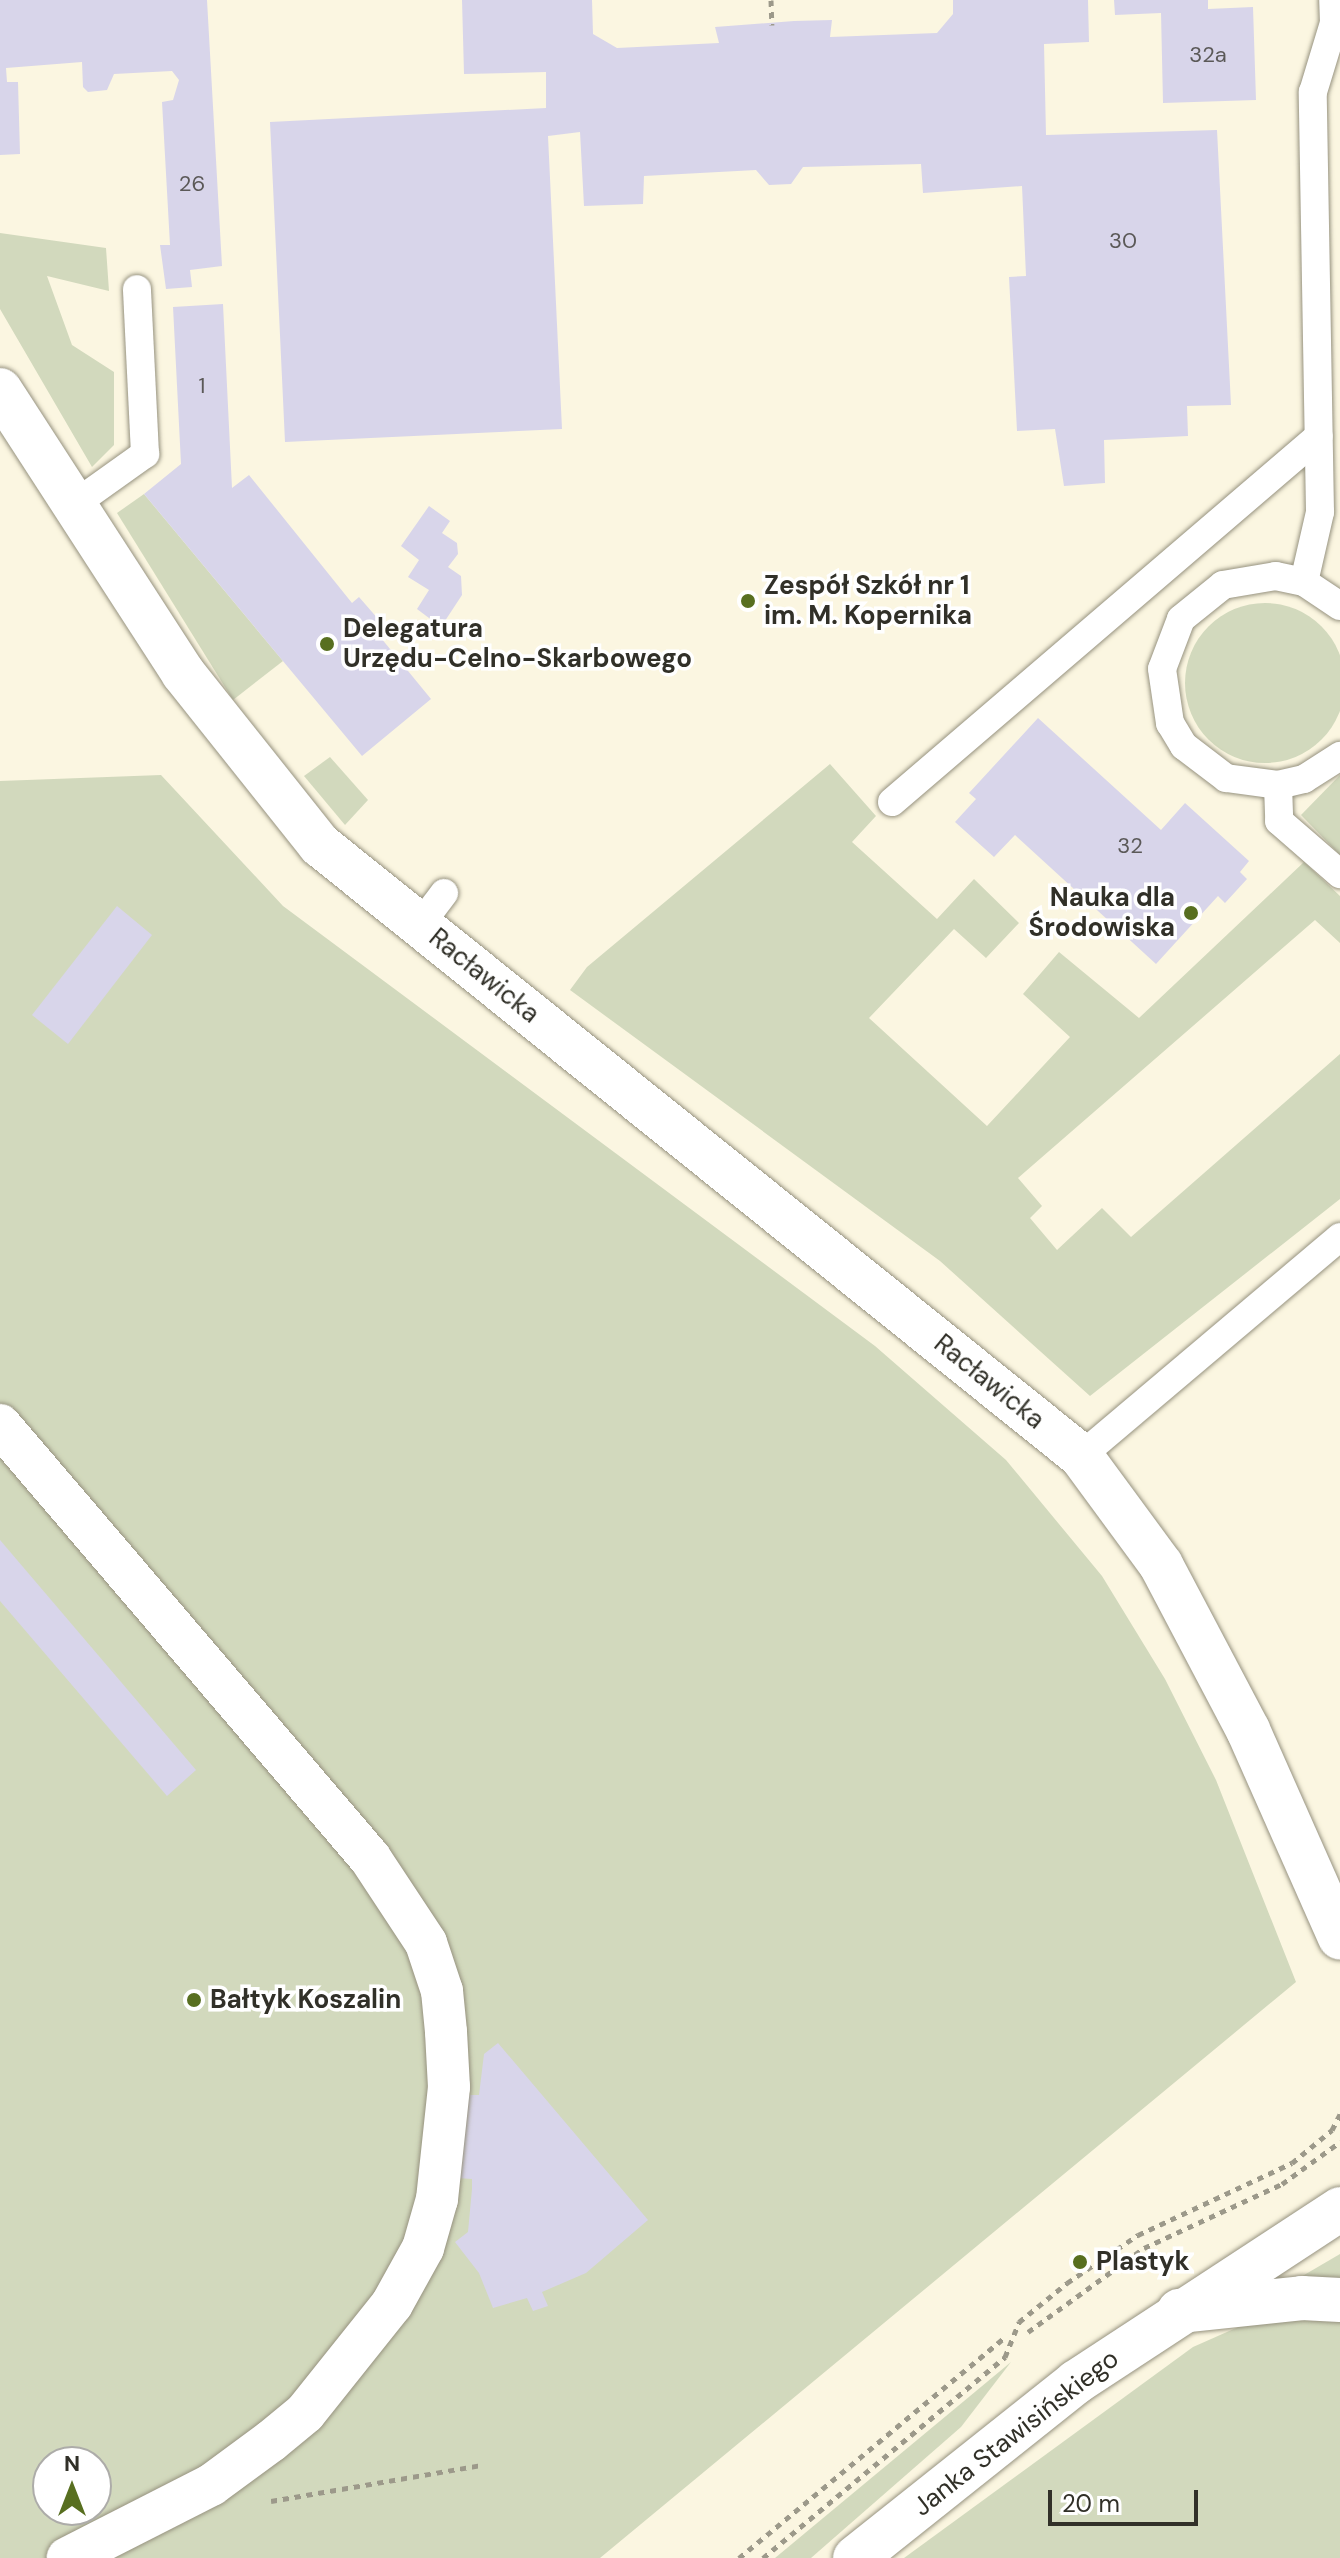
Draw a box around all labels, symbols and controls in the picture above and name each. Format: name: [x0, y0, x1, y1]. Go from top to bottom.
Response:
house number: 32a: [1189, 42, 1227, 68]
house number: 26: [179, 171, 205, 197]
house number: 30: [1109, 228, 1137, 254]
house number: 1: [199, 373, 205, 399]
place label: Zespół Szkół nr 1 im. M. Kopernika: [764, 570, 972, 632]
marker: Zespół Szkół nr 1 im. M. Kopernika: [739, 592, 757, 610]
place label: Delegatura Urzędu-Celno-Skarbowego: [343, 613, 692, 674]
marker: Delegatura Urzędu-Celno-Skarbowego: [318, 635, 336, 653]
house number: 32: [1117, 833, 1143, 859]
place label: Nauka dla Środowiska: [1029, 882, 1175, 944]
marker: Nauka dla Środowiska: [1182, 904, 1200, 922]
street label: Racławicka: [423, 922, 545, 1030]
street label: Racławicka: [928, 1328, 1050, 1436]
place label: Bałtyk Koszalin: [210, 1984, 401, 2016]
marker: Bałtyk Koszalin: [185, 1991, 203, 2009]
place label: Plastyk: [1096, 2246, 1190, 2278]
marker: Plastyk: [1071, 2253, 1089, 2271]
street label: Janka Stawisińskiego: [907, 2343, 1125, 2523]
north arrow: [32, 2446, 112, 2526]
text: N: [64, 2449, 80, 2478]
scale bar: [1052, 2474, 1202, 2524]
text: 20 m: [1062, 2488, 1120, 2519]

